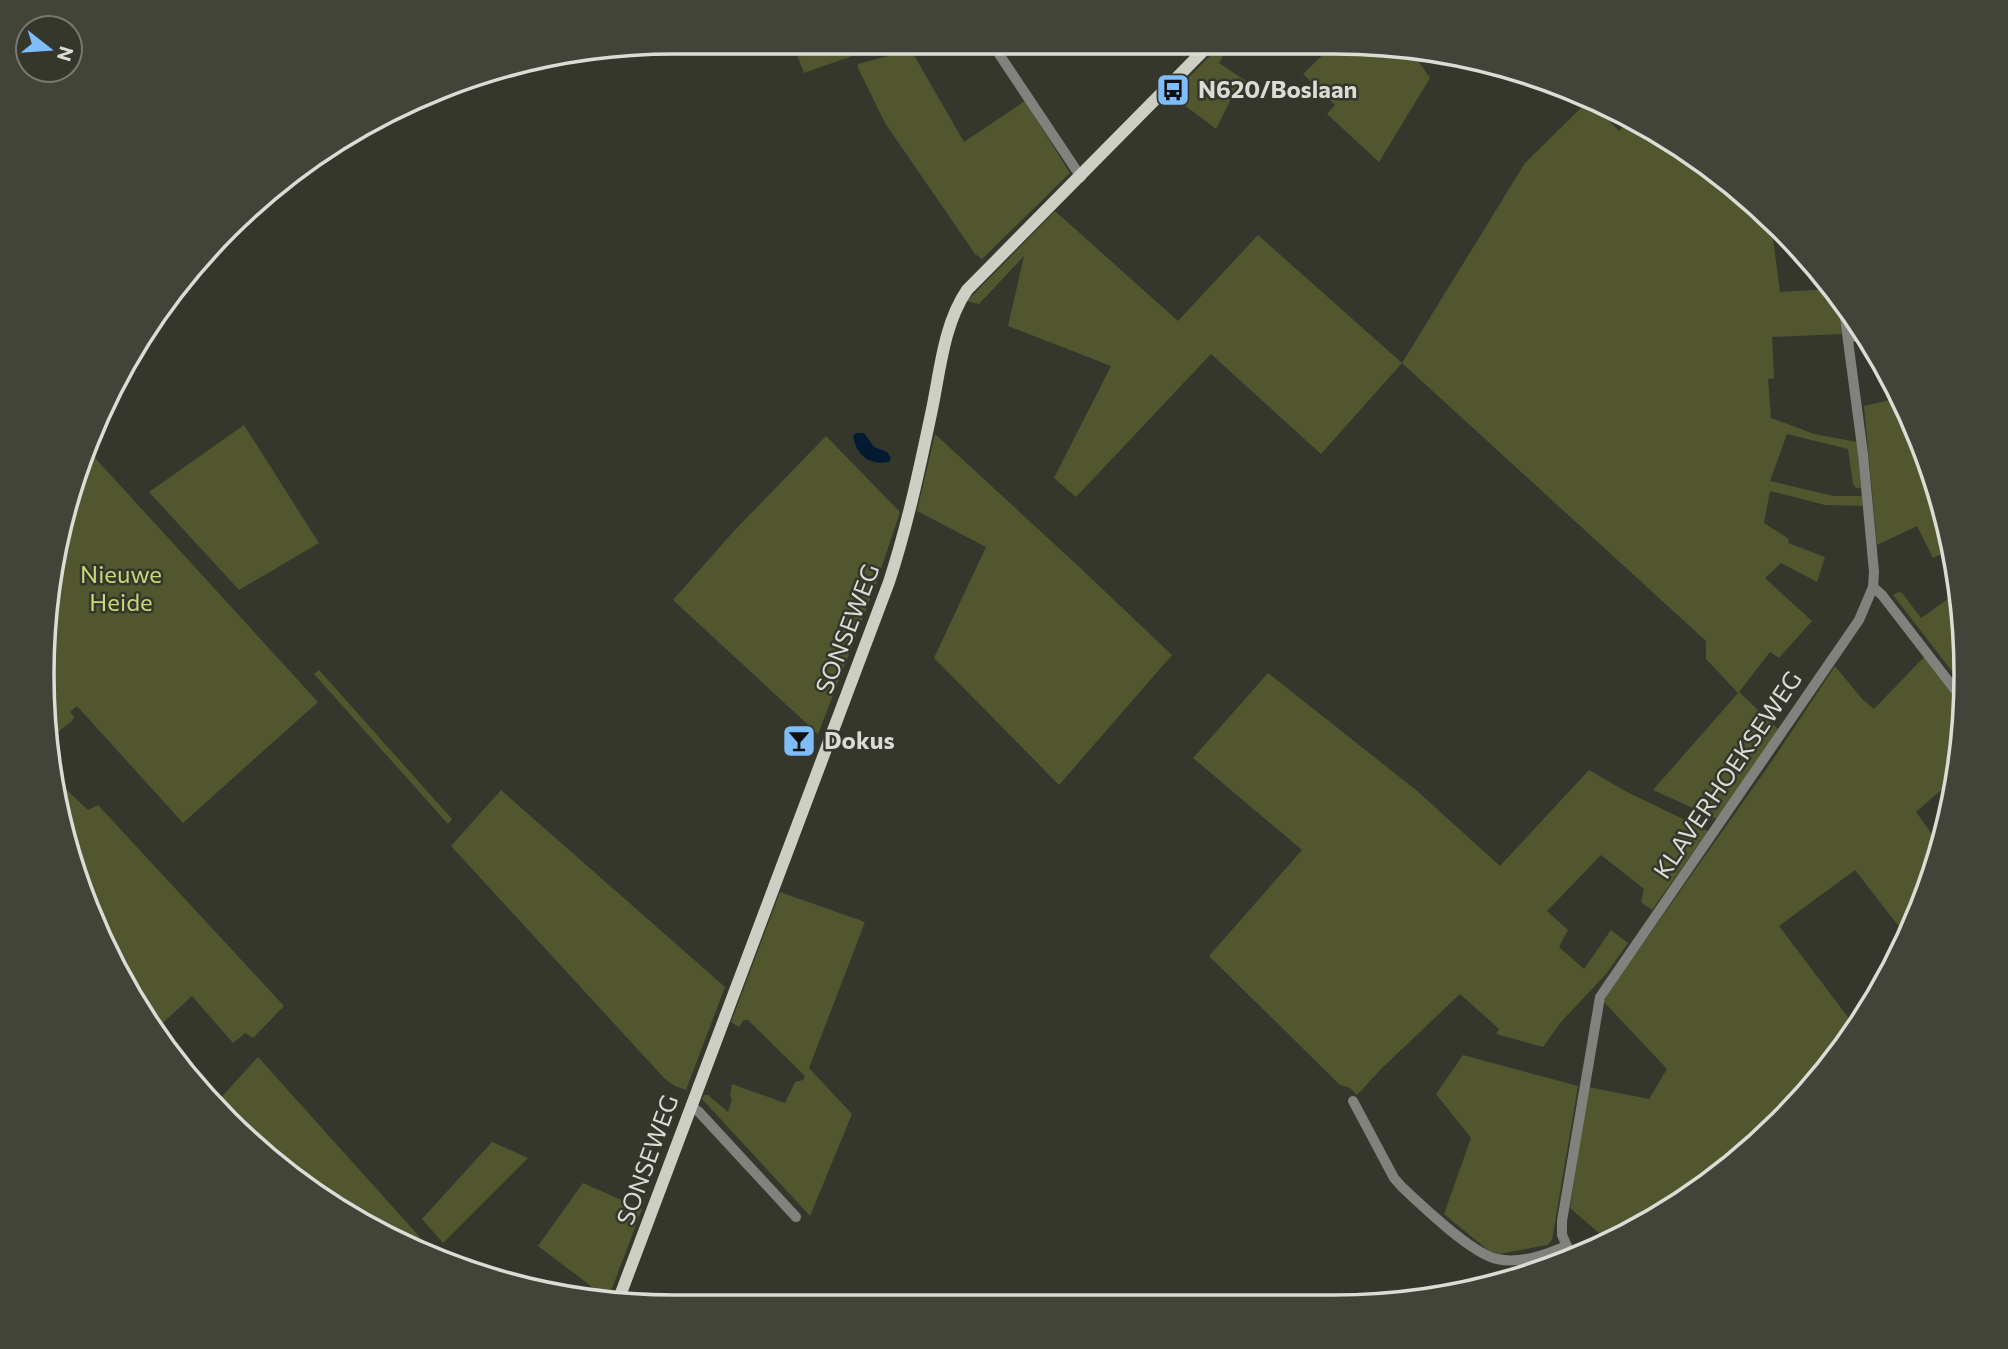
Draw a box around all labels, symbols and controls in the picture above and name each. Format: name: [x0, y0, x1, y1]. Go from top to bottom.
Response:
north arrow: [14, 14, 84, 84]
text: N: [53, 44, 79, 64]
bus stop icon: N620/Boslaan: [1154, 71, 1192, 109]
place label: N620/Boslaan: [1198, 74, 1357, 103]
park label: Nieuwe Heide: [80, 559, 162, 616]
street label: SONSEWEG: [809, 560, 885, 697]
street label: KLAVERHOEKSEWEG: [1647, 665, 1807, 883]
bar icon: Dokus: [780, 722, 818, 760]
place label: Dokus: [824, 725, 895, 754]
street label: SONSEWEG: [610, 1090, 684, 1229]

